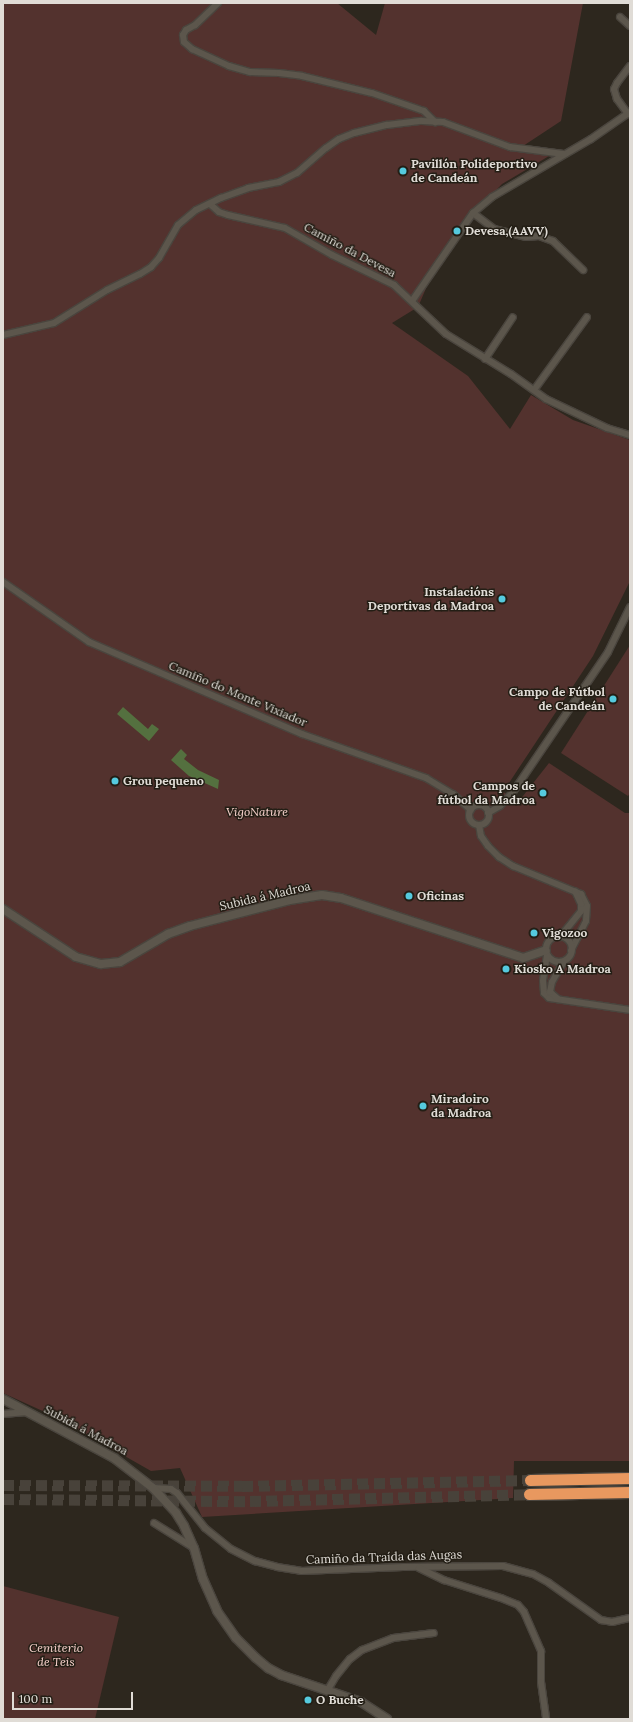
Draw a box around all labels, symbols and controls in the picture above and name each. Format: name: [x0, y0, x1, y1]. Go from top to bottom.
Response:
place label: Pavillón Polideportivo de Candeán: [411, 157, 537, 185]
marker: Pavillón Polideportivo de Candeán: [398, 166, 408, 176]
street label: Camiño da Devesa: [301, 220, 399, 280]
place label: Devesa,(AAVV): [465, 224, 548, 238]
marker: Devesa,(AAVV): [452, 226, 462, 236]
place label: Instalacións Deportivas da Madroa: [368, 585, 494, 613]
marker: Instalacións Deportivas da Madroa: [497, 594, 507, 604]
street label: Camiño do Monte Vixiador: [166, 658, 310, 730]
place label: Campo de Fútbol de Candeán: [509, 685, 605, 713]
marker: Campo de Fútbol de Candeán: [608, 694, 618, 704]
place label: Grou pequeno: [123, 774, 204, 788]
marker: Grou pequeno: [110, 776, 120, 786]
place label: Campos de fútbol da Madroa: [437, 779, 535, 807]
marker: Campos de fútbol da Madroa: [538, 788, 548, 798]
park label: VigoNature: [226, 805, 288, 819]
street label: Subida á Madroa: [218, 879, 312, 913]
place label: Oficinas: [417, 889, 464, 903]
marker: Oficinas: [404, 891, 414, 901]
place label: Vigozoo: [542, 926, 587, 940]
marker: Vigozoo: [529, 928, 539, 938]
place label: Kiosko A Madroa: [514, 962, 611, 976]
marker: Kiosko A Madroa: [501, 964, 511, 974]
place label: Miradoiro da Madroa: [431, 1092, 491, 1120]
marker: Miradoiro da Madroa: [418, 1101, 428, 1111]
street label: Subida á Madroa: [42, 1402, 130, 1458]
street label: Camiño da Traída das Augas: [306, 1547, 462, 1567]
park label: Cemiterio de Teis: [29, 1641, 83, 1669]
scale bar: [14, 1684, 135, 1710]
text: 100 m: [19, 1691, 52, 1706]
place label: O Buche: [316, 1693, 364, 1707]
marker: O Buche: [303, 1695, 313, 1705]

